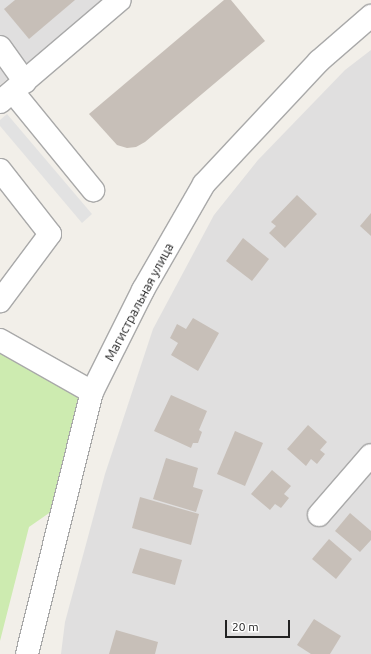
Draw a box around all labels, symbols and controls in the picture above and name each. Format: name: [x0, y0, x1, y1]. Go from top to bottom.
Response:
street label: Магистральная улица: [101, 240, 177, 364]
scale bar: [227, 612, 292, 638]
text: 20 m: [232, 620, 259, 633]

